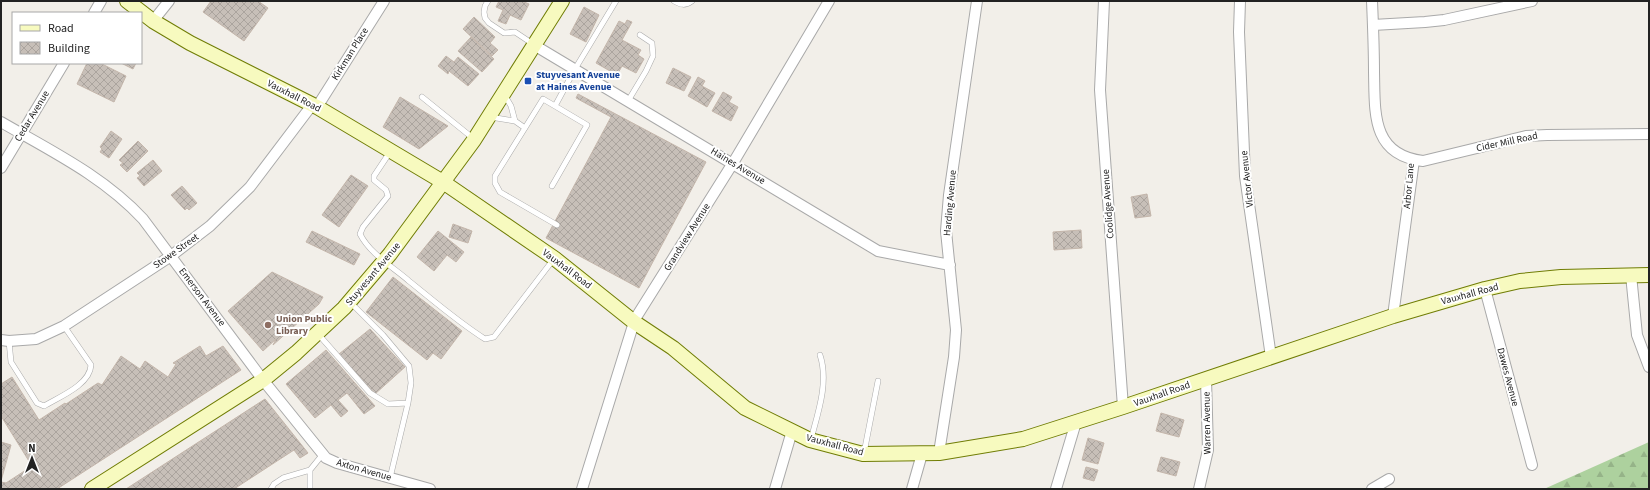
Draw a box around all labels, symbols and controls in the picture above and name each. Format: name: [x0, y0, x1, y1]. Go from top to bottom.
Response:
legend: [12, 12, 142, 64]
text: Road: [48, 20, 74, 37]
street label: Kirkman Place: [328, 25, 372, 83]
text: Building: [48, 40, 90, 57]
place label: Stuyvesant Avenue at Haines Avenue: [536, 68, 620, 94]
street label: Vauxhall Road: [265, 76, 323, 116]
marker: Stuyvesant Avenue at Haines Avenue: [523, 76, 533, 86]
street label: Cedar Avenue: [11, 88, 53, 144]
street label: Cider Mill Road: [1475, 129, 1539, 155]
street label: Haines Avenue: [708, 144, 768, 188]
street label: Victor Avenue: [1237, 150, 1257, 208]
street label: Arbor Lane: [1400, 163, 1418, 209]
street label: Harding Avenue: [940, 169, 960, 237]
street label: Coolidge Avenue: [1099, 169, 1117, 239]
street label: Grandview Avenue: [660, 200, 714, 274]
street label: Stowe Street: [150, 230, 202, 272]
street label: Stuyvesant Avenue: [342, 239, 404, 309]
street label: Vauxhall Road: [539, 246, 595, 292]
street label: Emerson Avenue: [175, 265, 229, 329]
street label: Vauxhall Road: [1440, 280, 1500, 308]
place label: Union Public Library: [276, 312, 332, 338]
marker: Union Public Library: [263, 320, 273, 330]
street label: Dawes Avenue: [1493, 346, 1523, 408]
street label: Vauxhall Road: [1132, 378, 1192, 410]
street label: Warren Avenue: [1199, 391, 1215, 455]
street label: Vauxhall Road: [805, 431, 865, 459]
north arrow: [12, 438, 52, 478]
text: N: [28, 441, 36, 456]
street label: Axton Avenue: [335, 455, 393, 485]

